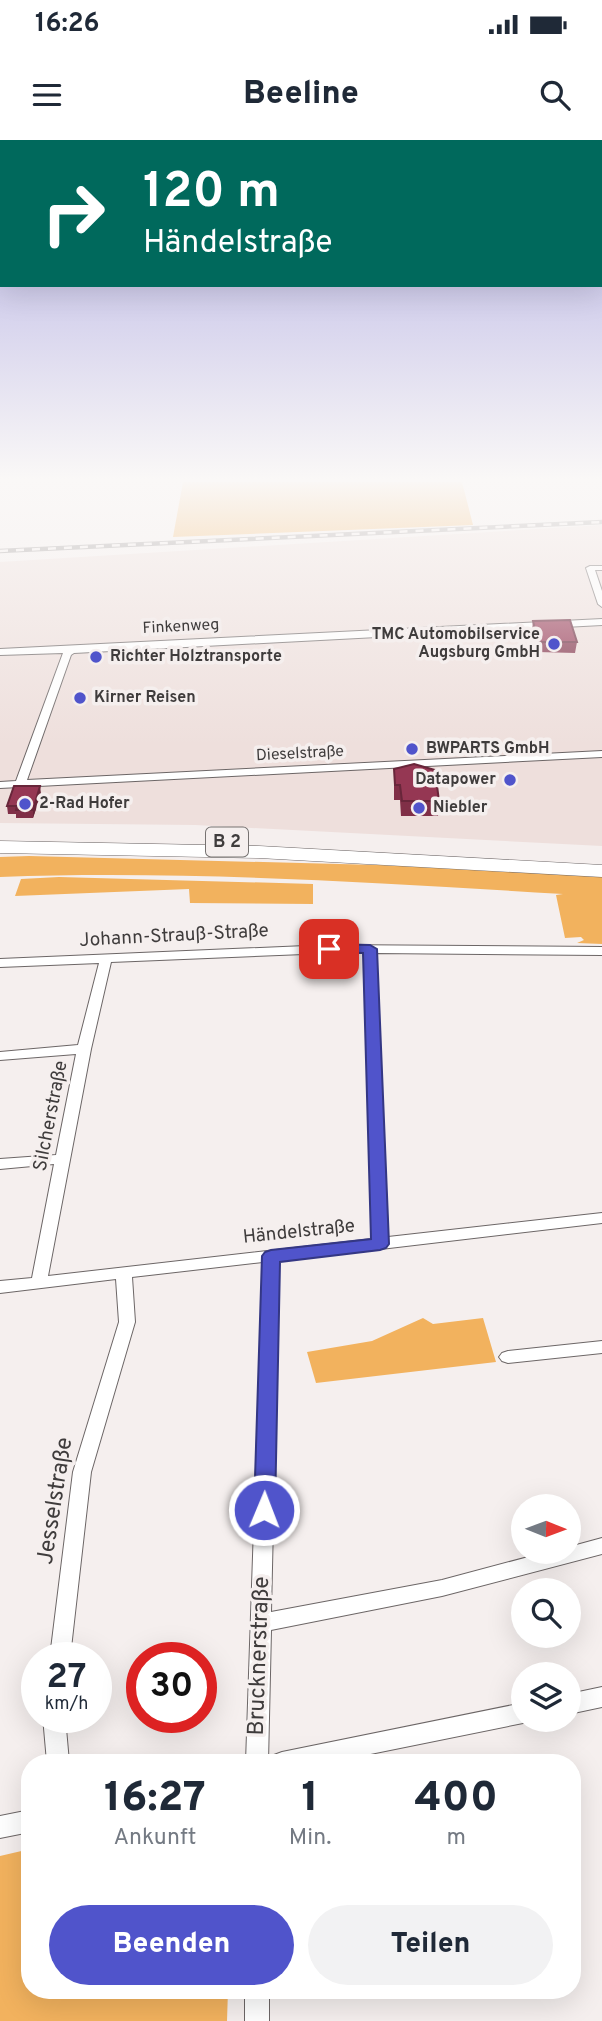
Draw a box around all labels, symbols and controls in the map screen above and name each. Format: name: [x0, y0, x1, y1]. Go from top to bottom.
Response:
text: 16:26: [35, 8, 100, 41]
text: Beeline: [243, 75, 359, 115]
icon: menu: [28, 76, 66, 114]
icon: search: [536, 76, 574, 114]
text: 120 m: [143, 163, 280, 225]
icon: right: [28, 168, 119, 259]
text: Händelstraße: [143, 224, 332, 264]
street label: Finkenweg: [142, 615, 220, 639]
place label: TMC Automobilservice Augsburg GmbH: [372, 625, 540, 663]
marker: TMC Automobilservice Augsburg GmbH: [546, 636, 562, 652]
place label: Richter Holztransporte: [110, 647, 282, 667]
marker: Richter Holztransporte: [88, 649, 104, 665]
place label: Kirner Reisen: [94, 688, 196, 708]
marker: Kirner Reisen: [72, 690, 88, 706]
place label: BWPARTS GmbH: [426, 739, 550, 759]
marker: BWPARTS GmbH: [404, 741, 420, 757]
street label: Dieselstraße: [255, 742, 345, 766]
place label: Datapower: [415, 770, 496, 790]
marker: Datapower: [502, 772, 518, 788]
place label: 2-Rad Hofer: [39, 794, 130, 814]
marker: 2-Rad Hofer: [17, 796, 33, 812]
place label: Niebler: [433, 798, 488, 818]
marker: Niebler: [411, 800, 427, 816]
road number: B 2: [206, 828, 248, 856]
street label: Johann-Strauß-Straße: [79, 919, 269, 953]
pin: [299, 919, 359, 979]
icon: arrive: [310, 930, 348, 968]
street label: Silcherstraße: [29, 1059, 73, 1173]
street label: Händelstraße: [242, 1214, 356, 1250]
street label: Jesselstraße: [32, 1435, 80, 1567]
position arrow: [227, 1473, 301, 1547]
north arrow: [511, 1494, 581, 1564]
map controls: [511, 1494, 581, 1732]
street label: Brucknerstraße: [243, 1576, 277, 1736]
button: search: [511, 1578, 581, 1648]
speed limit sign: 30: [126, 1642, 217, 1733]
text: 27: [47, 1656, 86, 1700]
button: layers: [511, 1662, 581, 1732]
text: km/h: [45, 1693, 88, 1716]
text: 16:27: [104, 1773, 206, 1826]
text: 1: [302, 1773, 319, 1826]
text: 400: [415, 1773, 498, 1826]
text: Ankunft: [113, 1824, 196, 1853]
text: Min.: [289, 1824, 331, 1853]
text: m: [446, 1824, 466, 1853]
button: Beenden: [49, 1905, 294, 1985]
button: Teilen: [308, 1905, 553, 1985]

